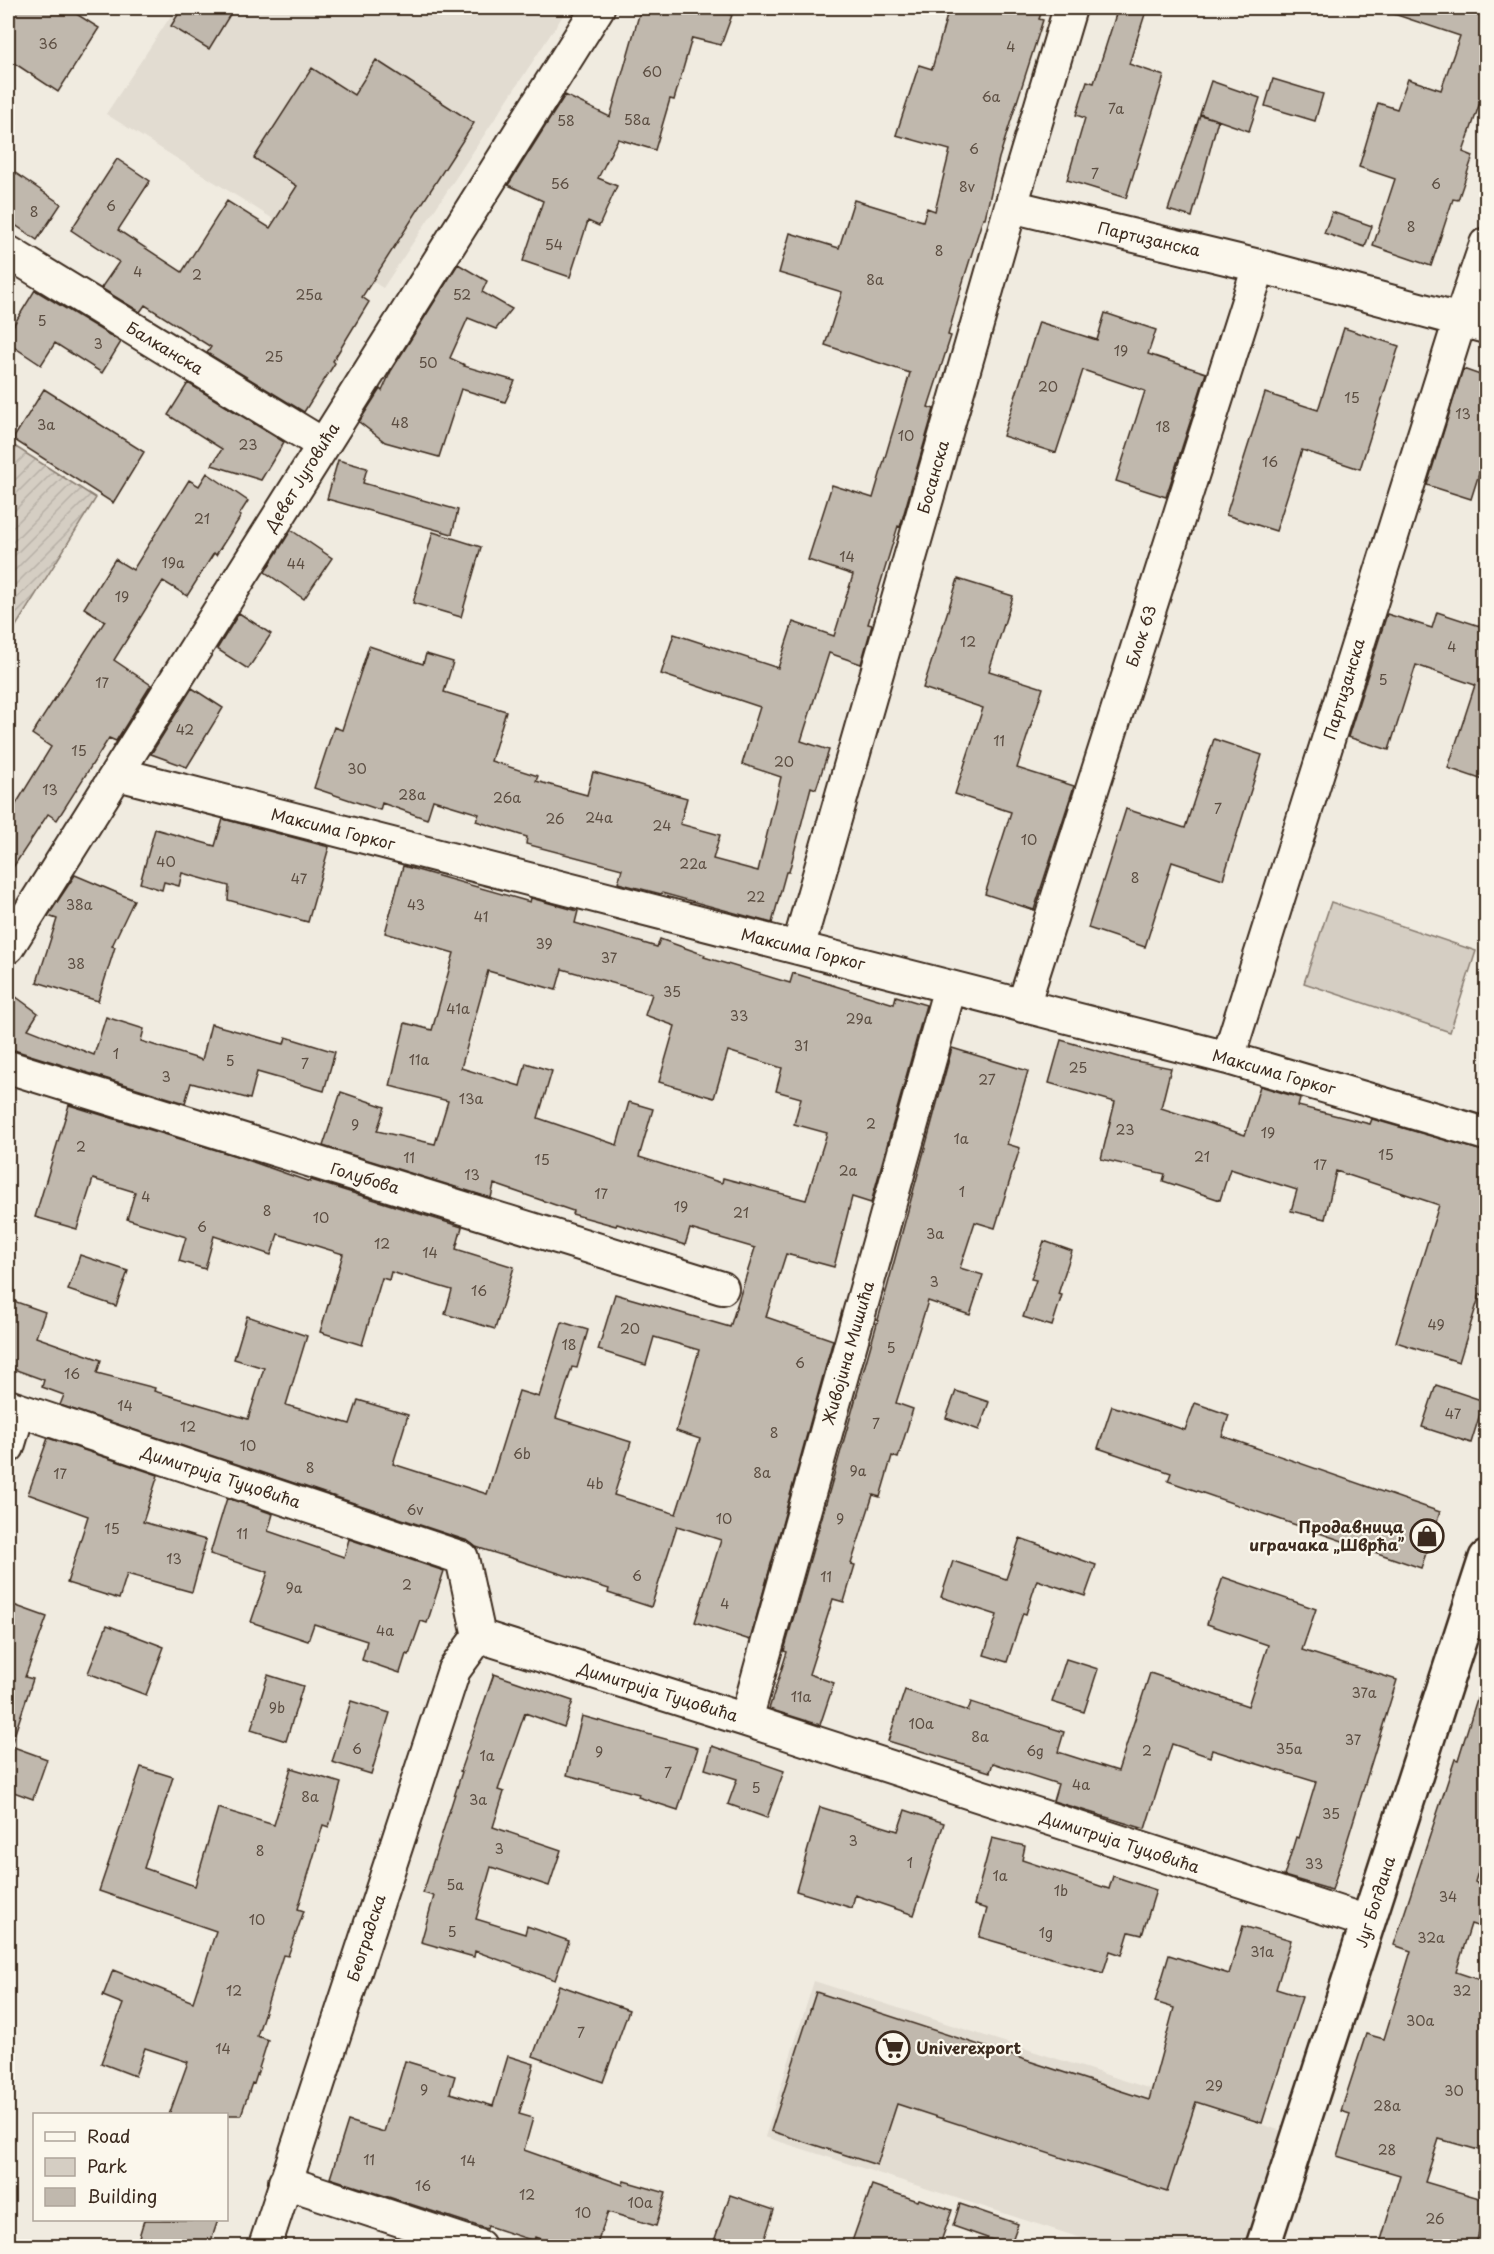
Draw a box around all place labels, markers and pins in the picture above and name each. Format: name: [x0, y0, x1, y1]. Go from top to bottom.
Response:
place label: Продавница играчака „Шврћа”: [1249, 1514, 1405, 1556]
shop icon: Продавница играчака „Шврћа”: [1409, 1518, 1445, 1554]
supermarket icon: Univerexport: [875, 2030, 911, 2066]
place label: Univerexport: [916, 2035, 1021, 2059]

